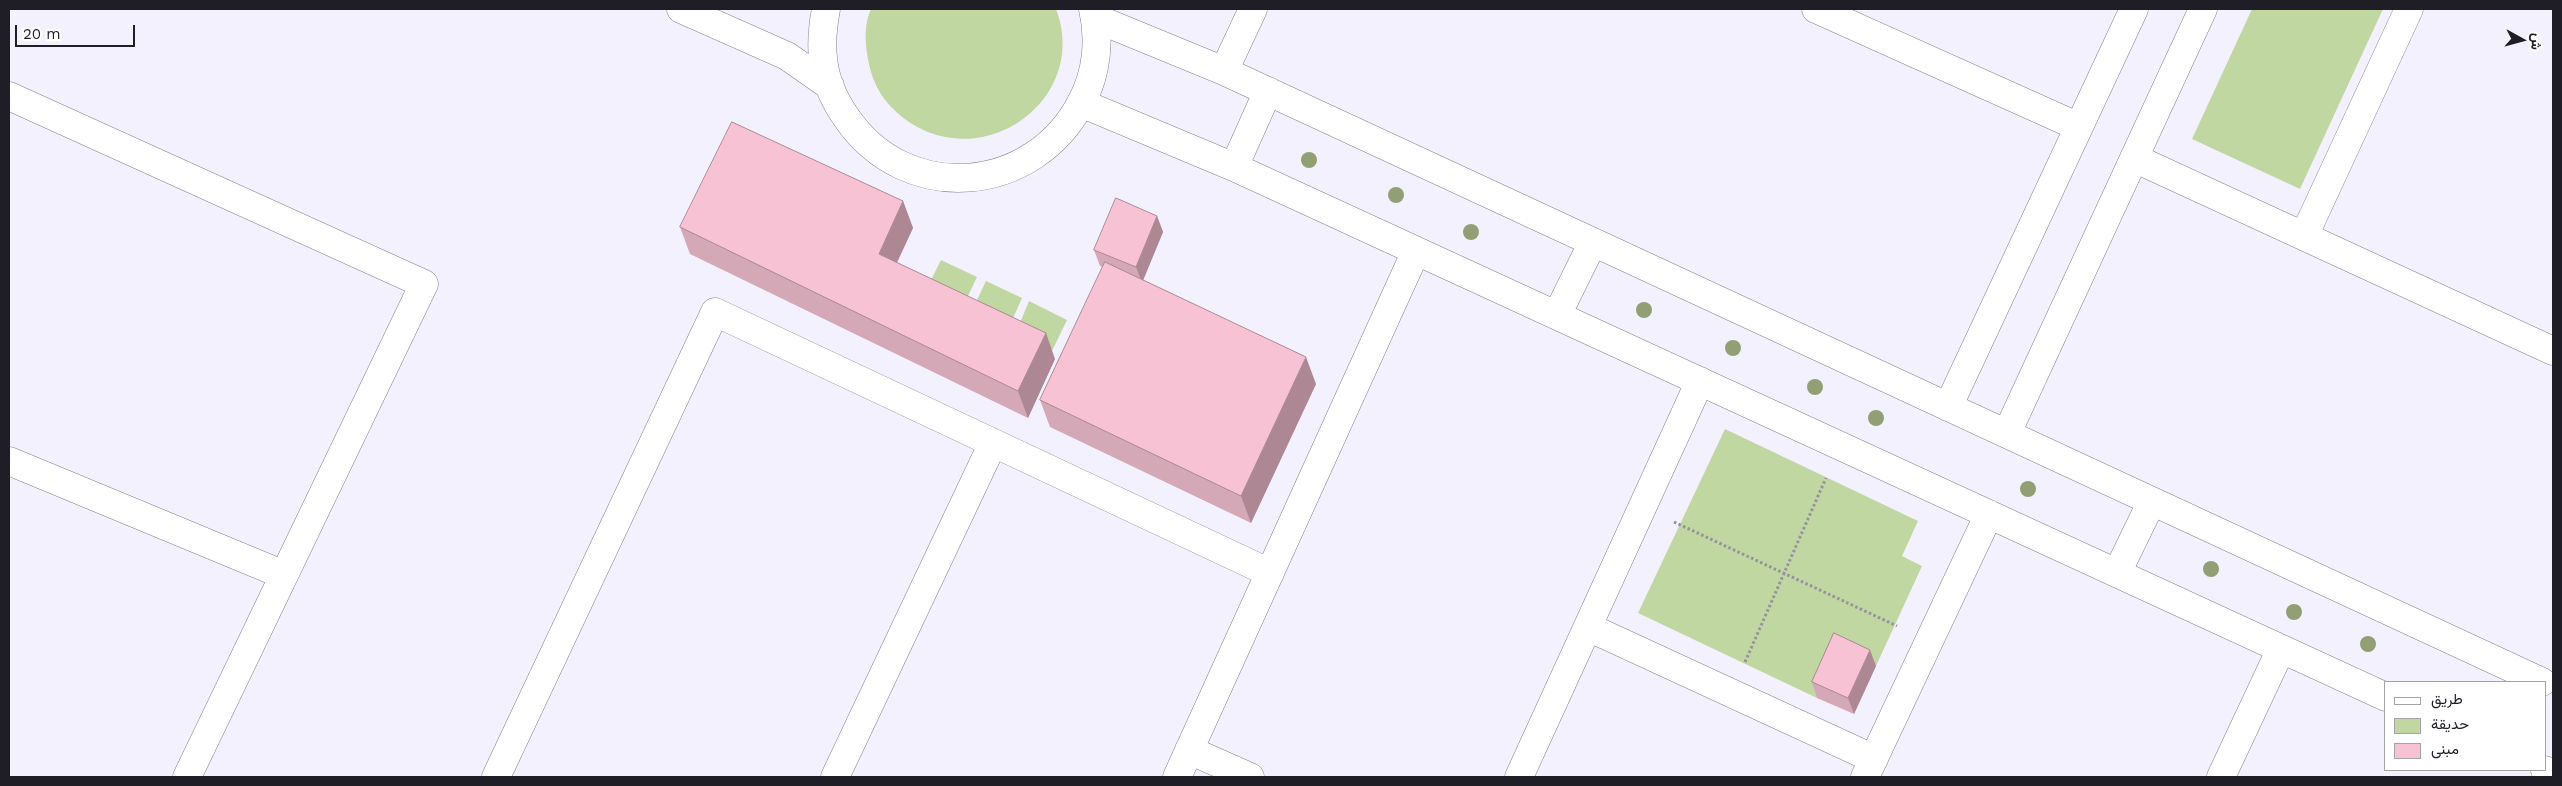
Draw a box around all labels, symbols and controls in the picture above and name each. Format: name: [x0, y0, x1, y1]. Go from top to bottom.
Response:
scale bar: [18, 15, 138, 47]
north arrow: [2497, 15, 2547, 65]
text: 20 m: [23, 25, 61, 43]
text: ش: [2528, 32, 2546, 51]
legend: [2384, 681, 2547, 771]
text: طريق: [2431, 690, 2463, 708]
text: حديقة: [2431, 715, 2469, 733]
text: مبنى: [2431, 740, 2459, 758]

